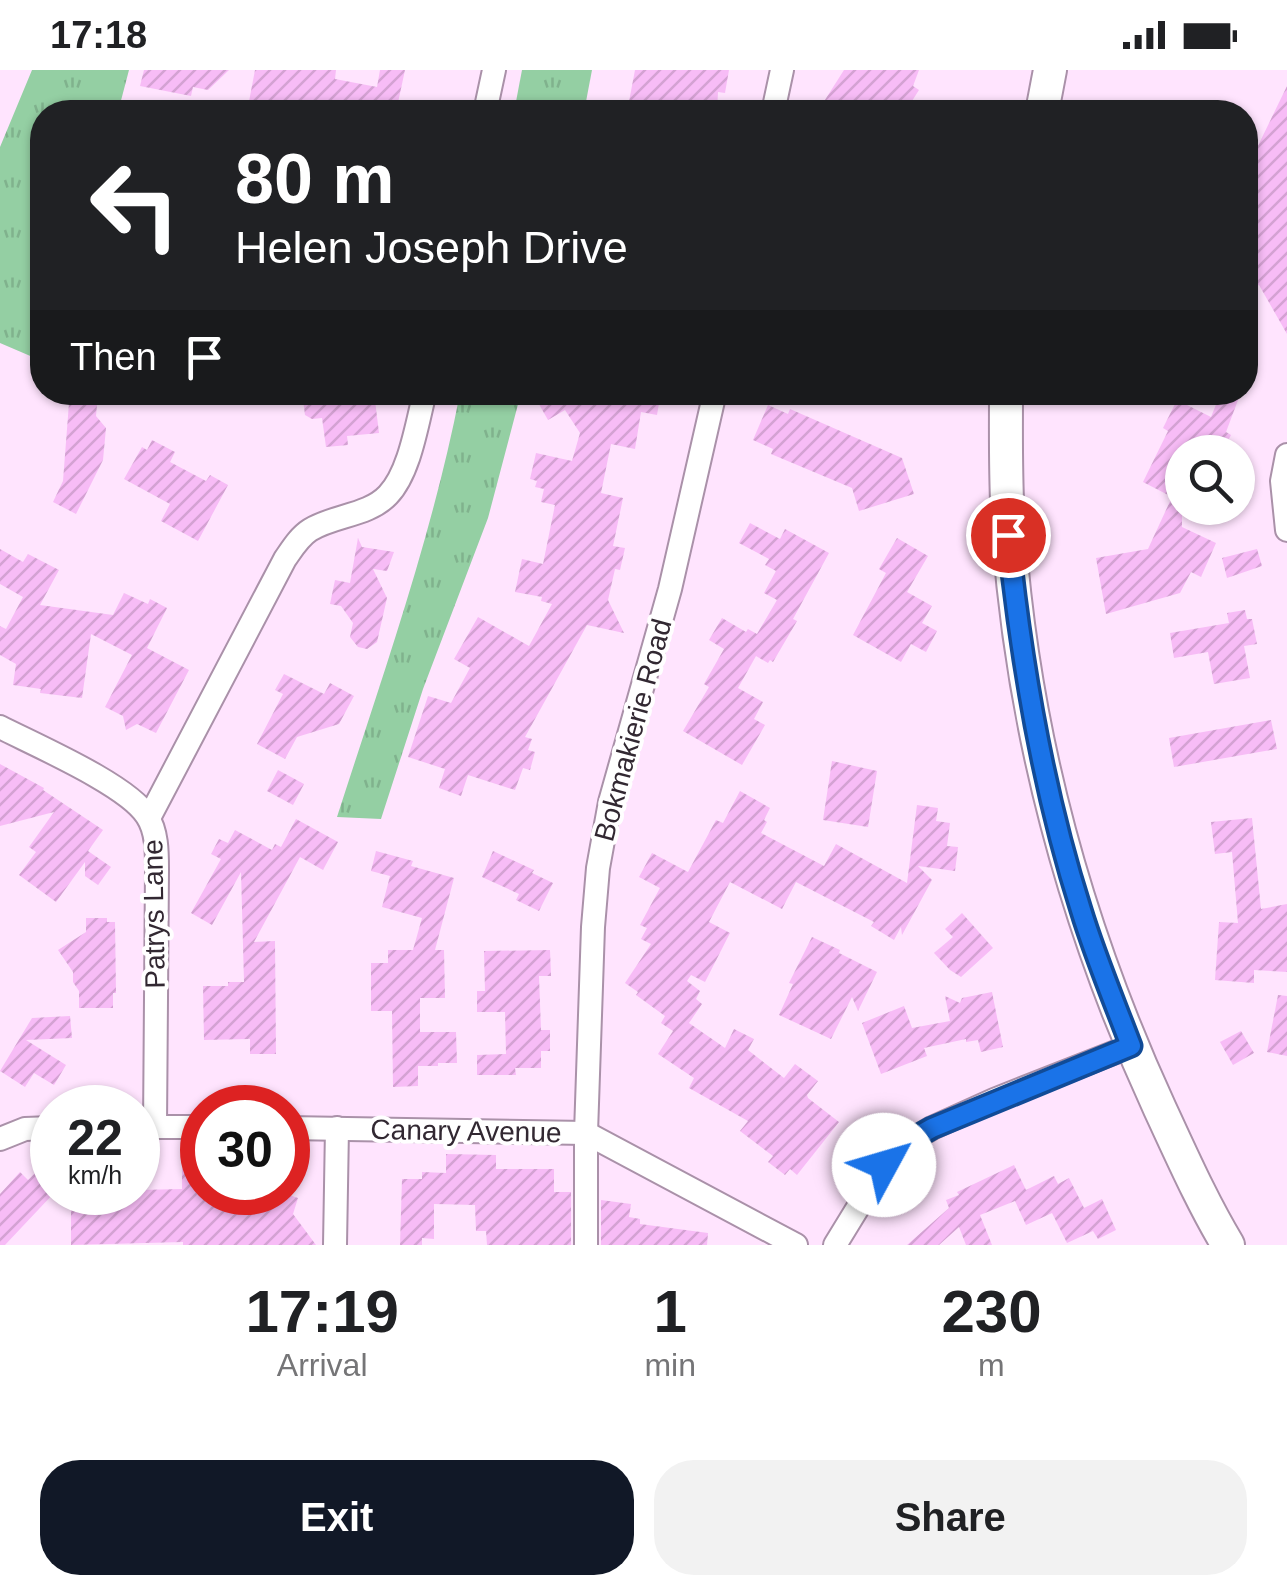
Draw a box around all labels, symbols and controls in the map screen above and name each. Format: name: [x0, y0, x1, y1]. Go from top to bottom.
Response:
text: 17:18: [50, 14, 147, 56]
icon: left: [70, 140, 200, 270]
text: 80 m: [235, 140, 395, 218]
text: Helen Joseph Drive: [235, 222, 628, 273]
icon: arrive: [177, 330, 232, 385]
text: Then: [70, 336, 157, 378]
map controls: [1165, 435, 1255, 525]
button: search: [1165, 435, 1255, 525]
pin: [966, 493, 1051, 578]
icon: arrive: [981, 508, 1036, 563]
street label: Bokmakierie Road: [588, 615, 678, 845]
street label: Patrys Lane: [137, 839, 171, 989]
speed limit sign: 30: [180, 1085, 310, 1215]
text: 22: [67, 1110, 123, 1166]
position arrow: [832, 1113, 936, 1217]
street label: Canary Avenue: [370, 1114, 562, 1148]
text: km/h: [68, 1161, 122, 1189]
text: 17:19: [245, 1278, 399, 1345]
text: 1: [653, 1278, 687, 1345]
text: 230: [941, 1278, 1042, 1345]
text: Arrival: [277, 1347, 368, 1383]
text: min: [644, 1347, 696, 1383]
text: m: [978, 1347, 1005, 1383]
button: Exit: [40, 1460, 634, 1575]
button: Share: [654, 1460, 1247, 1575]

